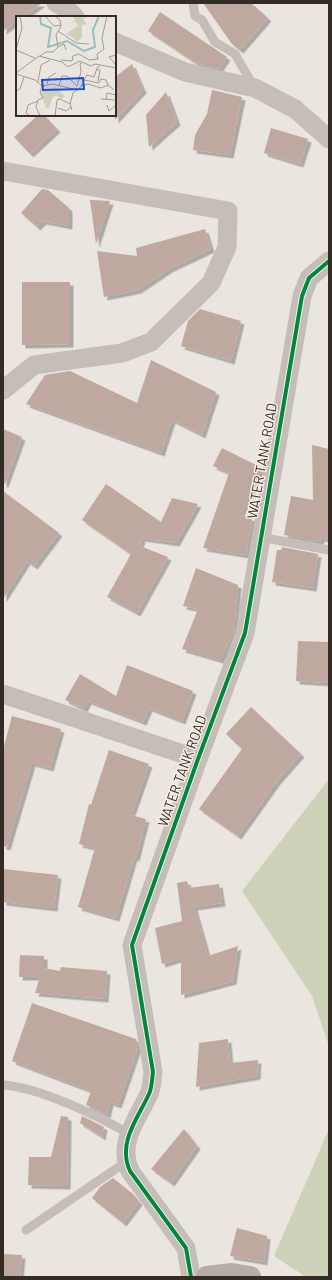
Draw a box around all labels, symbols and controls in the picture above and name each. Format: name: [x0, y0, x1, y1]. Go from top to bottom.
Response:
inset map: [16, 16, 116, 116]
street label: WATER TANK ROAD: [243, 402, 280, 520]
street label: WATER TANK ROAD: [153, 713, 210, 829]

